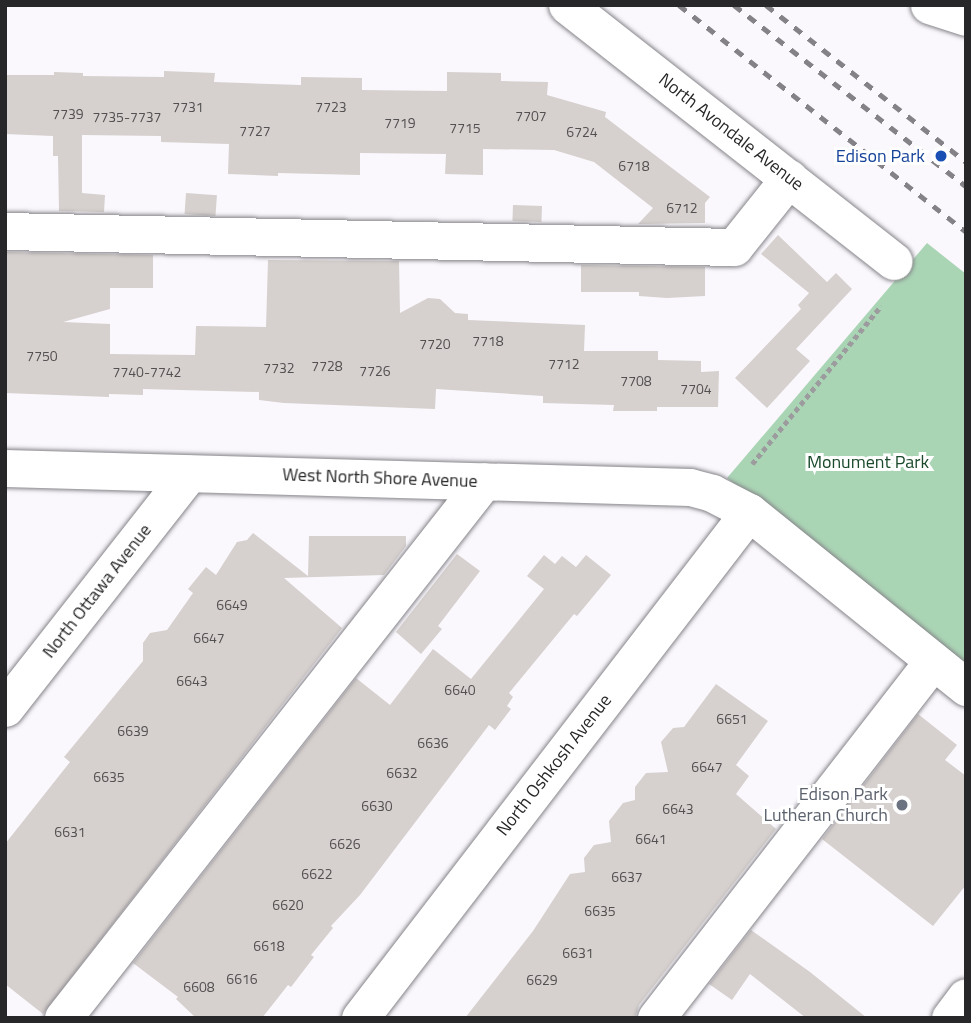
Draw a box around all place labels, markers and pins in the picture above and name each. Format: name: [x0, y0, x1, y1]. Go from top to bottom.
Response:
place label: Edison Park: [836, 145, 925, 167]
marker: Edison Park: [931, 146, 951, 166]
place label: Edison Park Lutheran Church: [763, 784, 888, 826]
marker: Edison Park Lutheran Church: [894, 797, 910, 813]

